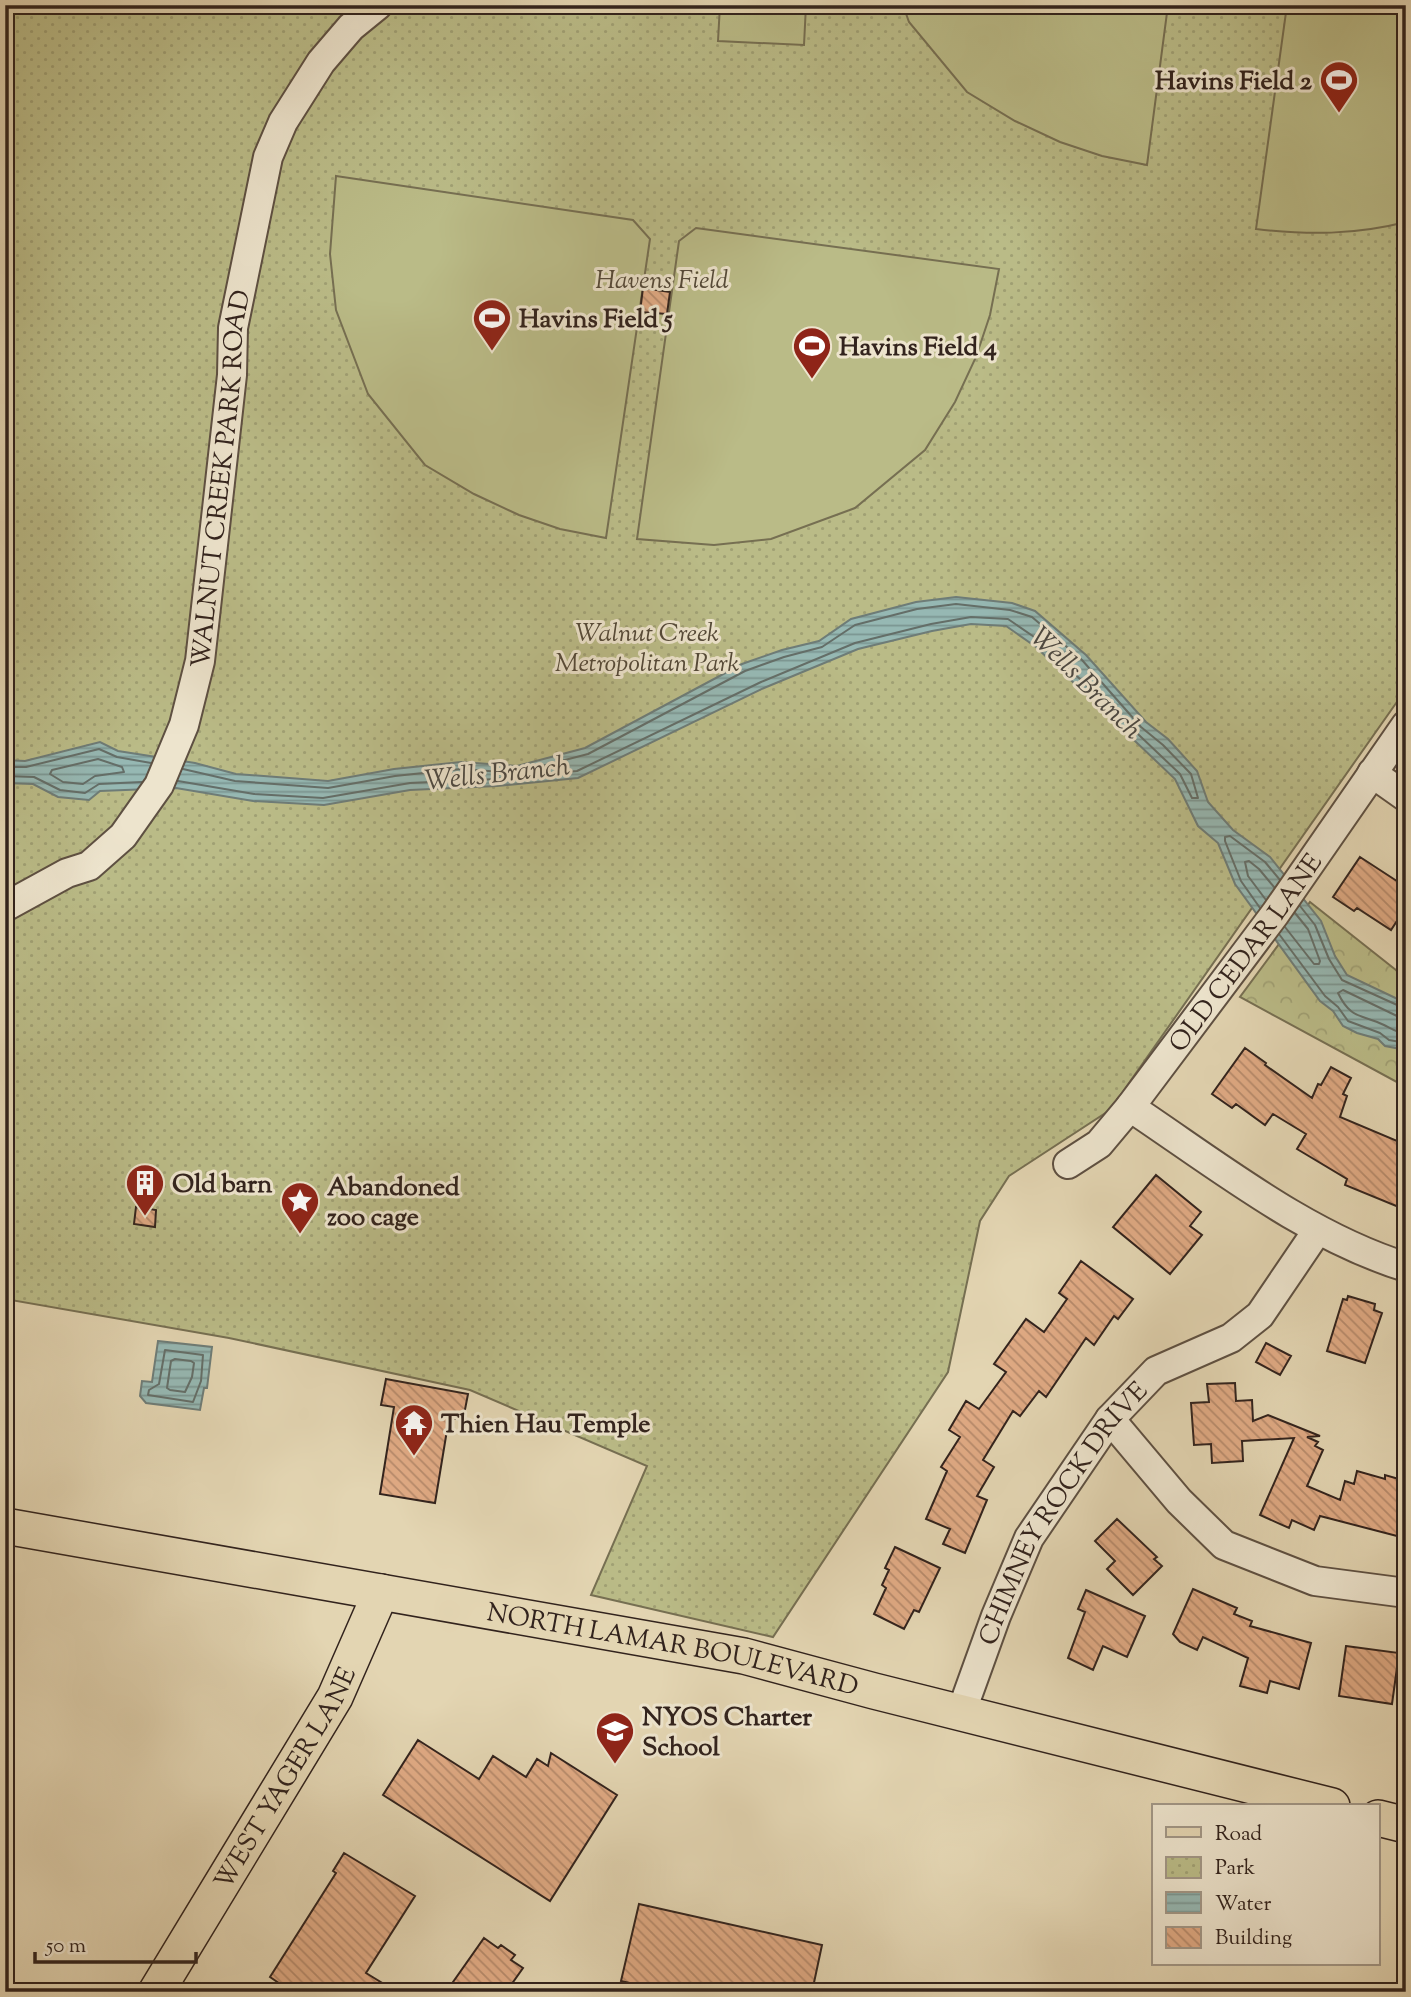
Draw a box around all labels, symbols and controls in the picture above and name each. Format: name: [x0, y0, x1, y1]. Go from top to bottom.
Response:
sports icon: Havins Field 2: [1318, 59, 1360, 114]
place label: Havins Field 2: [1155, 64, 1313, 101]
park label: Havens Field: [595, 263, 729, 300]
street label: WALNUT CREEK PARK ROAD: [183, 287, 261, 670]
sports icon: Havins Field 5: [471, 297, 513, 352]
place label: Havins Field 5: [519, 302, 673, 339]
sports icon: Havins Field 4: [791, 325, 833, 380]
place label: Havins Field 4: [839, 330, 997, 367]
park label: Walnut Creek Metropolitan Park: [555, 616, 740, 683]
water label: Wells Branch: [1019, 619, 1151, 750]
water label: Wells Branch: [423, 747, 572, 802]
street label: OLD CEDAR LANE: [1161, 846, 1333, 1061]
building icon: Old barn: [124, 1162, 166, 1217]
place label: Old barn: [172, 1167, 273, 1204]
place label: Abandoned zoo cage: [327, 1170, 460, 1237]
place icon: Abandoned zoo cage: [279, 1180, 321, 1235]
street label: CHIMNEY ROCK DRIVE: [971, 1374, 1158, 1651]
temple icon: Thien Hau Temple: [393, 1402, 435, 1457]
place label: Thien Hau Temple: [441, 1407, 650, 1444]
street label: NORTH LAMAR BOULEVARD: [484, 1595, 862, 1707]
street label: WEST YAGER LANE: [206, 1661, 367, 1897]
place label: NYOS Charter School: [642, 1700, 812, 1767]
school or university icon: NYOS Charter School: [594, 1710, 636, 1765]
legend: [1152, 1804, 1380, 1966]
text: Road: [1215, 1820, 1262, 1850]
text: Park: [1215, 1854, 1256, 1884]
text: Water: [1215, 1890, 1272, 1920]
scale bar: [35, 1920, 196, 1964]
text: Building: [1215, 1924, 1292, 1954]
text: 50 m: [45, 1932, 86, 1962]

